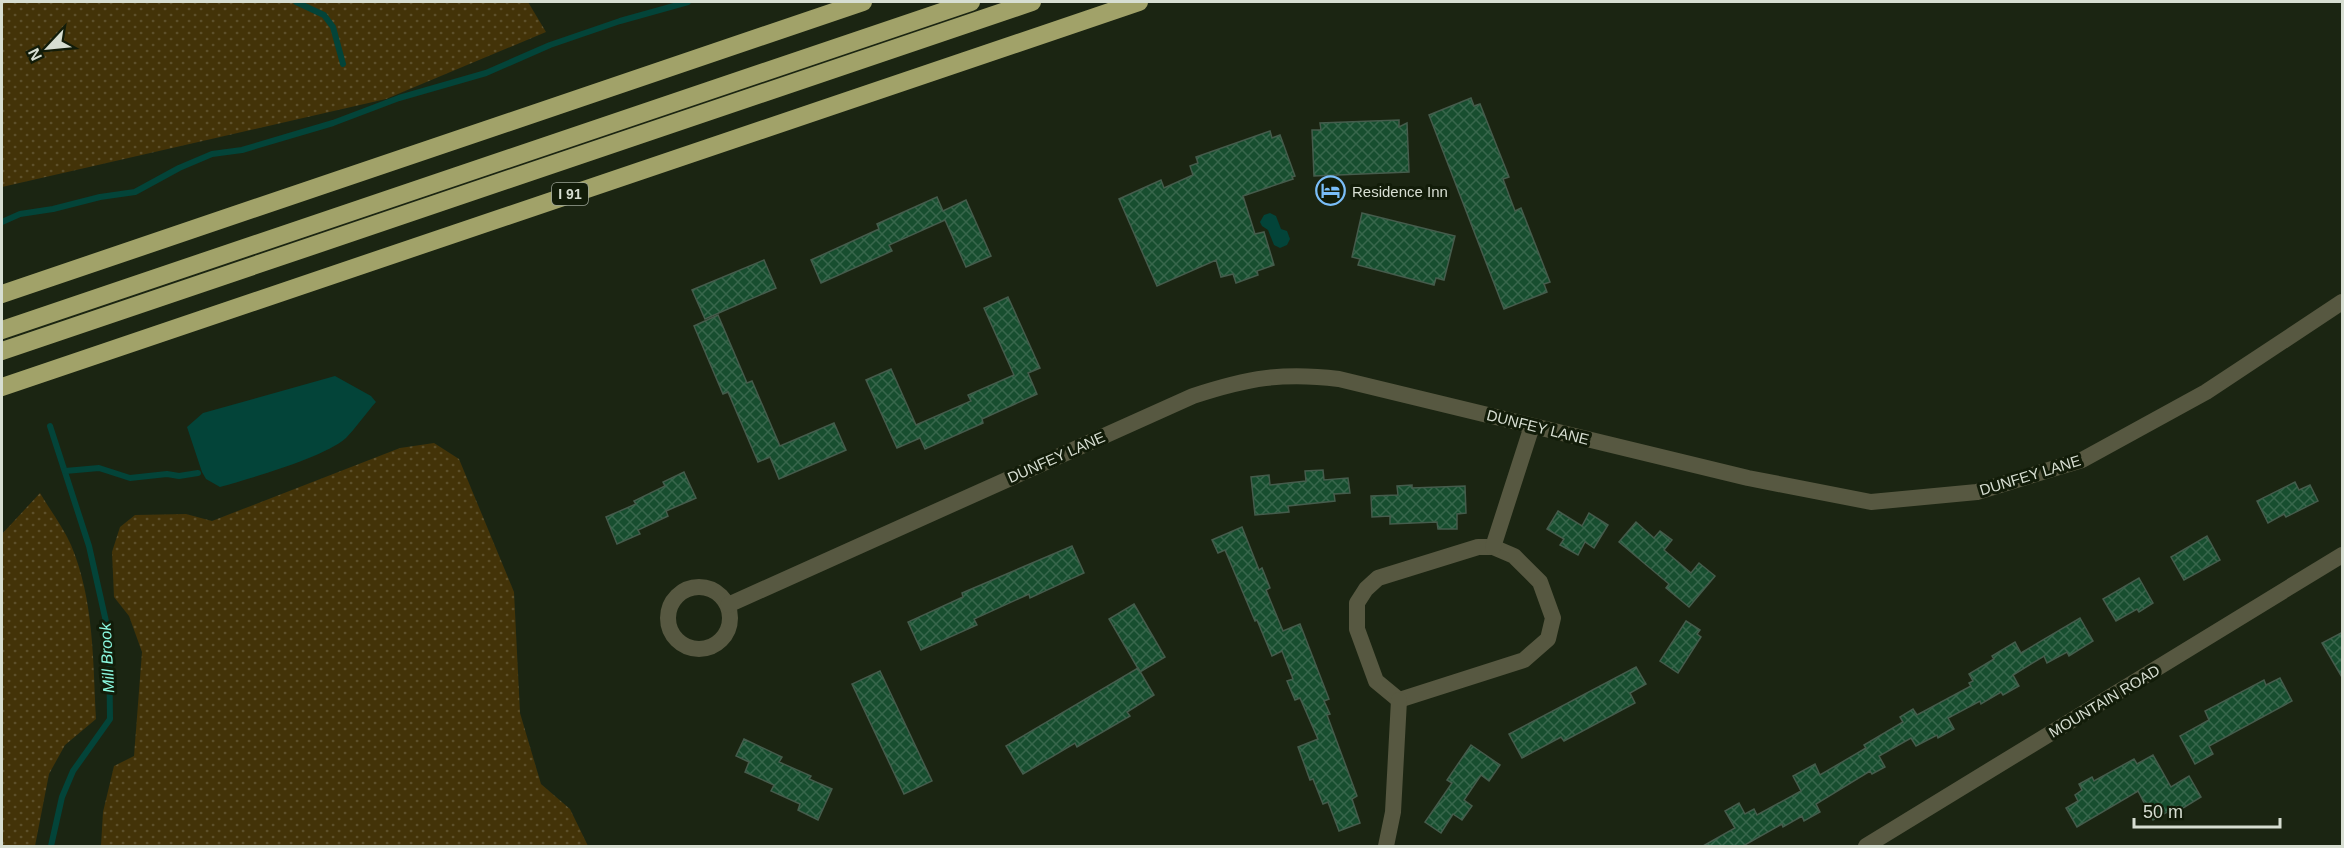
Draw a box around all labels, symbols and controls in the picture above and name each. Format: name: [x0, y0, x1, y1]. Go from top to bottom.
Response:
north arrow: [18, 18, 78, 78]
text: N: [25, 45, 45, 63]
hotel icon: Residence Inn: [1315, 175, 1347, 207]
road number: I 91: [552, 183, 588, 205]
place label: Residence Inn: [1352, 183, 1448, 200]
street label: DUNFEY LANE: [1485, 406, 1591, 448]
street label: DUNFEY LANE: [1005, 428, 1107, 486]
street label: DUNFEY LANE: [1977, 452, 2083, 498]
water label: Mill Brook: [97, 621, 117, 694]
street label: MOUNTAIN ROAD: [2045, 661, 2163, 741]
scale bar: [2134, 791, 2280, 829]
text: 50 m: [2143, 802, 2183, 822]

